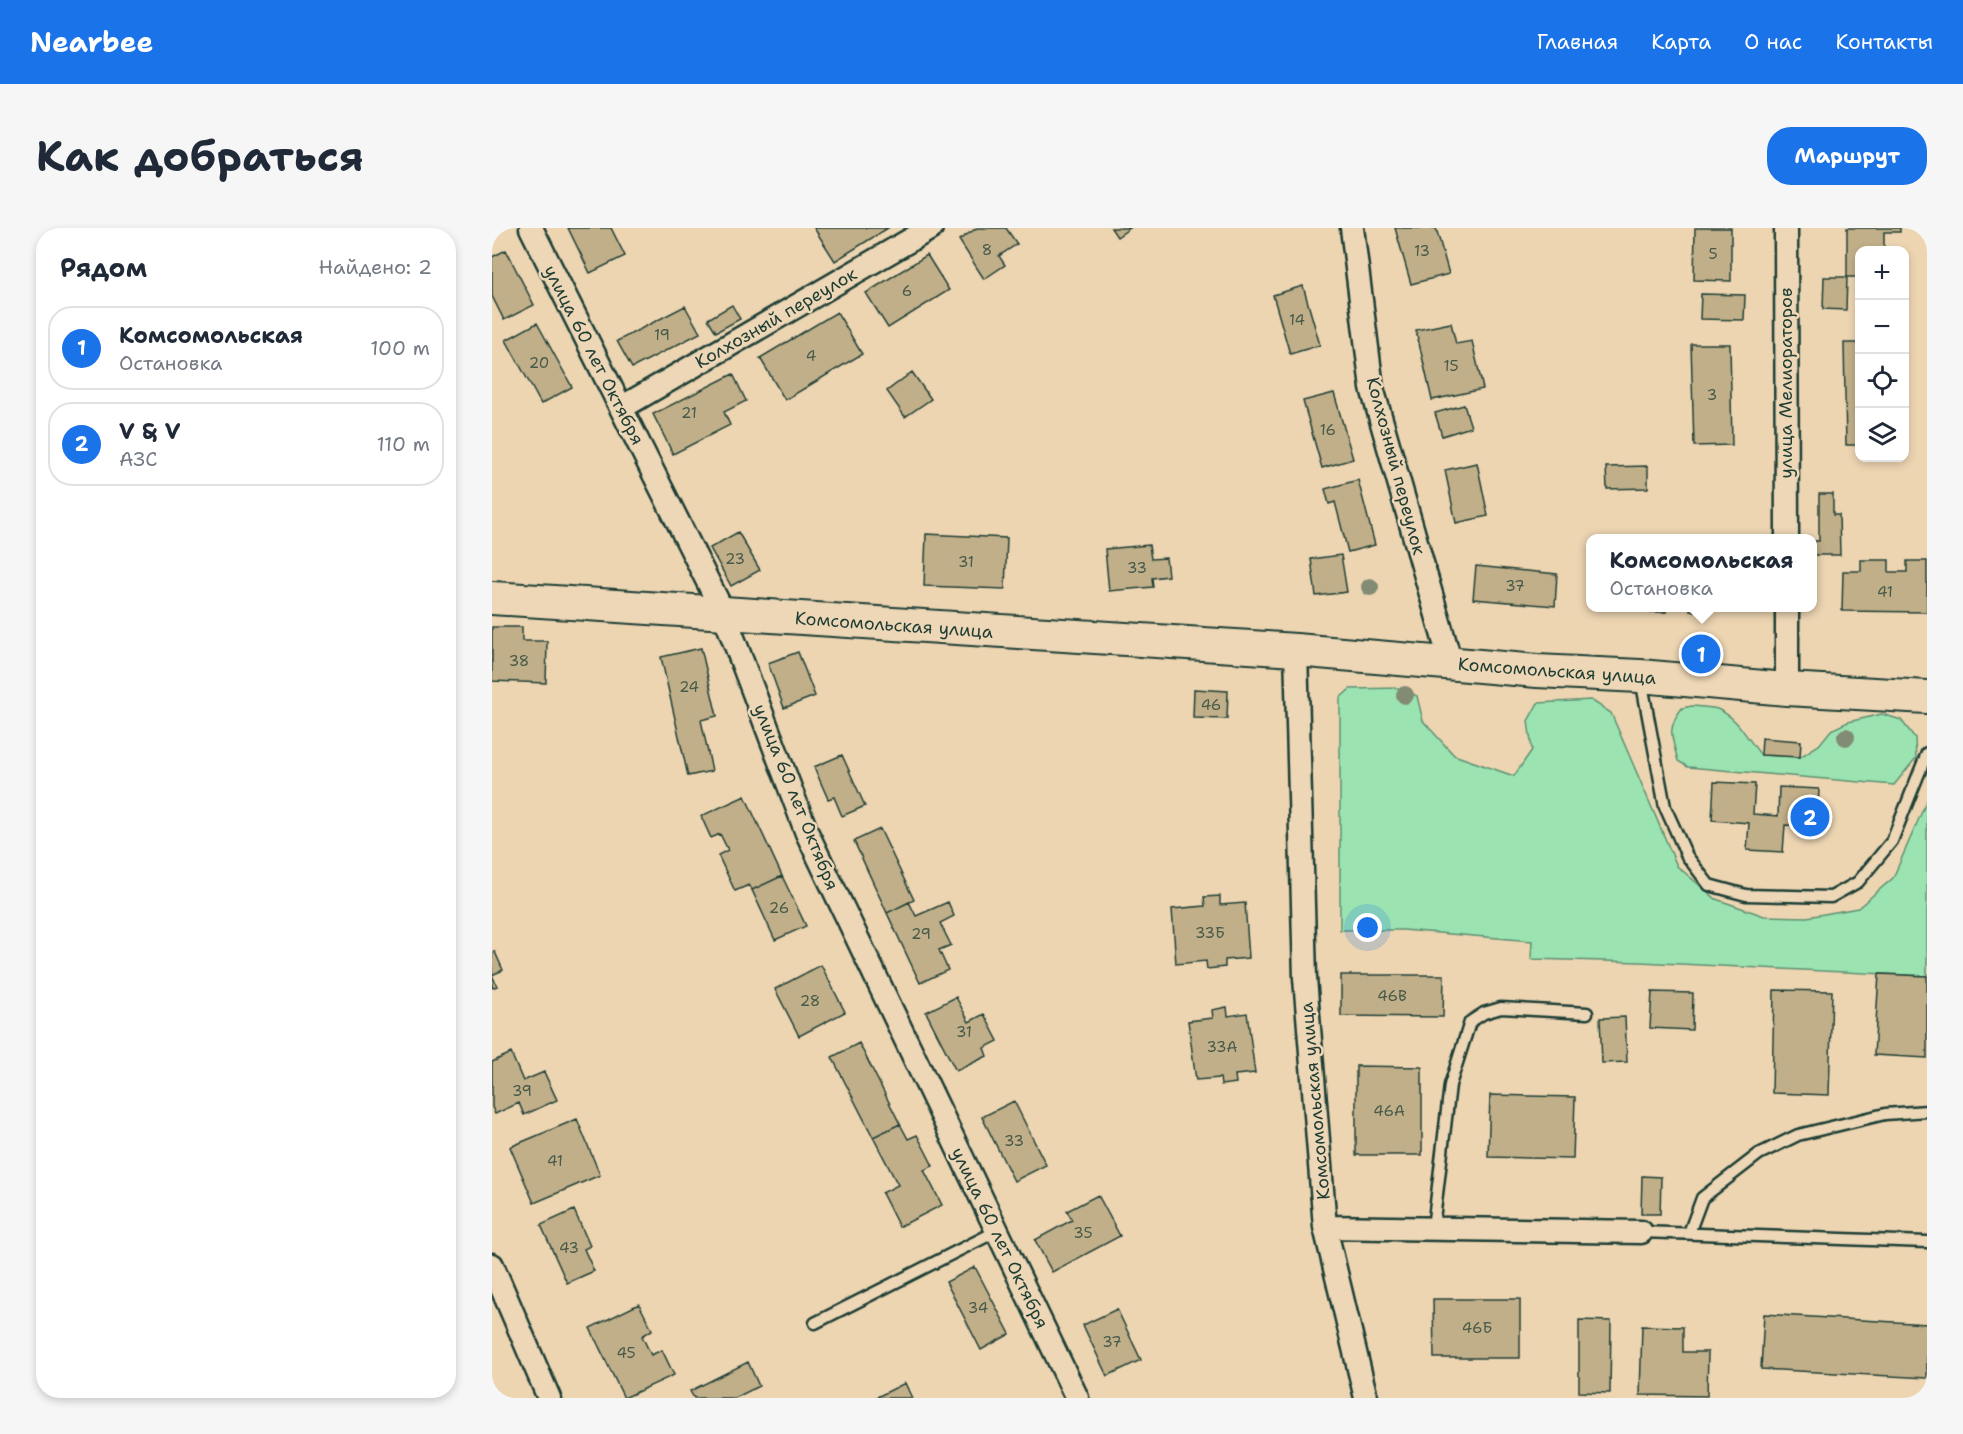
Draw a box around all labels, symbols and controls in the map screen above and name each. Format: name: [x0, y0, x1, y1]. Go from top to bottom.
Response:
text: Nearbee: [30, 23, 153, 61]
text: Главная: [1537, 28, 1618, 56]
text: Карта: [1651, 28, 1711, 56]
text: О нас: [1744, 28, 1802, 56]
text: Контакты: [1835, 28, 1933, 56]
button: Маршрут: [1767, 127, 1927, 185]
text: Как добраться: [36, 128, 364, 184]
house number: 8: [982, 240, 992, 260]
house number: 13: [1414, 241, 1430, 261]
house number: 5: [1708, 244, 1718, 264]
map controls: [1855, 246, 1909, 462]
button: +: [1855, 246, 1909, 300]
text: Рядом: [60, 250, 147, 285]
text: Найдено: 2: [319, 254, 432, 280]
street label: улица 60 лет Октября: [538, 261, 650, 449]
street label: Колхозный переулок: [691, 262, 862, 374]
house number: 6: [902, 281, 912, 301]
street label: улица Мелиораторов: [1774, 287, 1798, 479]
button: −: [1855, 300, 1909, 354]
house number: 14: [1289, 310, 1305, 330]
text: Комсомольская: [119, 321, 303, 350]
house number: 19: [654, 325, 670, 345]
text: 1: [77, 335, 86, 361]
text: 100 m: [370, 335, 430, 361]
house number: 4: [806, 346, 816, 366]
text: Остановка: [119, 350, 223, 376]
house number: 20: [529, 353, 549, 373]
button: locate: [1855, 354, 1909, 408]
house number: 15: [1443, 356, 1459, 376]
street label: Колхозный переулок: [1361, 374, 1431, 558]
house number: 3: [1707, 385, 1717, 405]
house number: 21: [681, 403, 697, 423]
button: layers: [1855, 408, 1909, 462]
text: V & V: [119, 417, 180, 446]
house number: 16: [1320, 420, 1336, 440]
text: 2: [75, 431, 89, 457]
text: 110 m: [376, 431, 430, 457]
text: АЗС: [119, 446, 157, 472]
popup: [1586, 534, 1817, 612]
text: Комсомольская: [1610, 546, 1794, 575]
house number: 23: [725, 549, 745, 569]
house number: 31: [958, 552, 974, 572]
house number: 33: [1127, 558, 1147, 578]
text: Остановка: [1610, 575, 1713, 601]
house number: 37: [1505, 576, 1525, 596]
house number: 41: [1877, 582, 1893, 602]
street label: Комсомольская улица: [794, 606, 994, 644]
pin: 1: [1682, 632, 1720, 676]
house number: 38: [509, 651, 529, 671]
street label: Комсомольская улица: [1457, 652, 1657, 690]
house number: 24: [679, 677, 699, 697]
house number: 46: [1201, 695, 1221, 715]
street label: улица 60 лет Октября: [748, 700, 844, 894]
pin: 2: [1790, 794, 1830, 840]
house number: 26: [769, 898, 789, 918]
your location: [1353, 913, 1382, 942]
house number: 33Б: [1195, 923, 1225, 943]
house number: 29: [911, 924, 931, 944]
house number: 46В: [1377, 986, 1407, 1006]
house number: 28: [800, 991, 820, 1011]
street label: Комсомольская улица: [1294, 1001, 1336, 1201]
house number: 31: [956, 1022, 972, 1042]
house number: 33А: [1207, 1037, 1238, 1057]
house number: 39: [512, 1081, 532, 1101]
house number: 46А: [1373, 1101, 1405, 1121]
house number: 33: [1004, 1131, 1024, 1151]
street label: улица 60 лет Октября: [946, 1143, 1054, 1333]
house number: 41: [547, 1151, 563, 1171]
house number: 35: [1073, 1223, 1093, 1243]
house number: 43: [559, 1238, 579, 1258]
house number: 34: [968, 1298, 988, 1318]
house number: 46Б: [1462, 1318, 1492, 1338]
house number: 37: [1102, 1332, 1122, 1352]
house number: 45: [616, 1343, 636, 1363]

